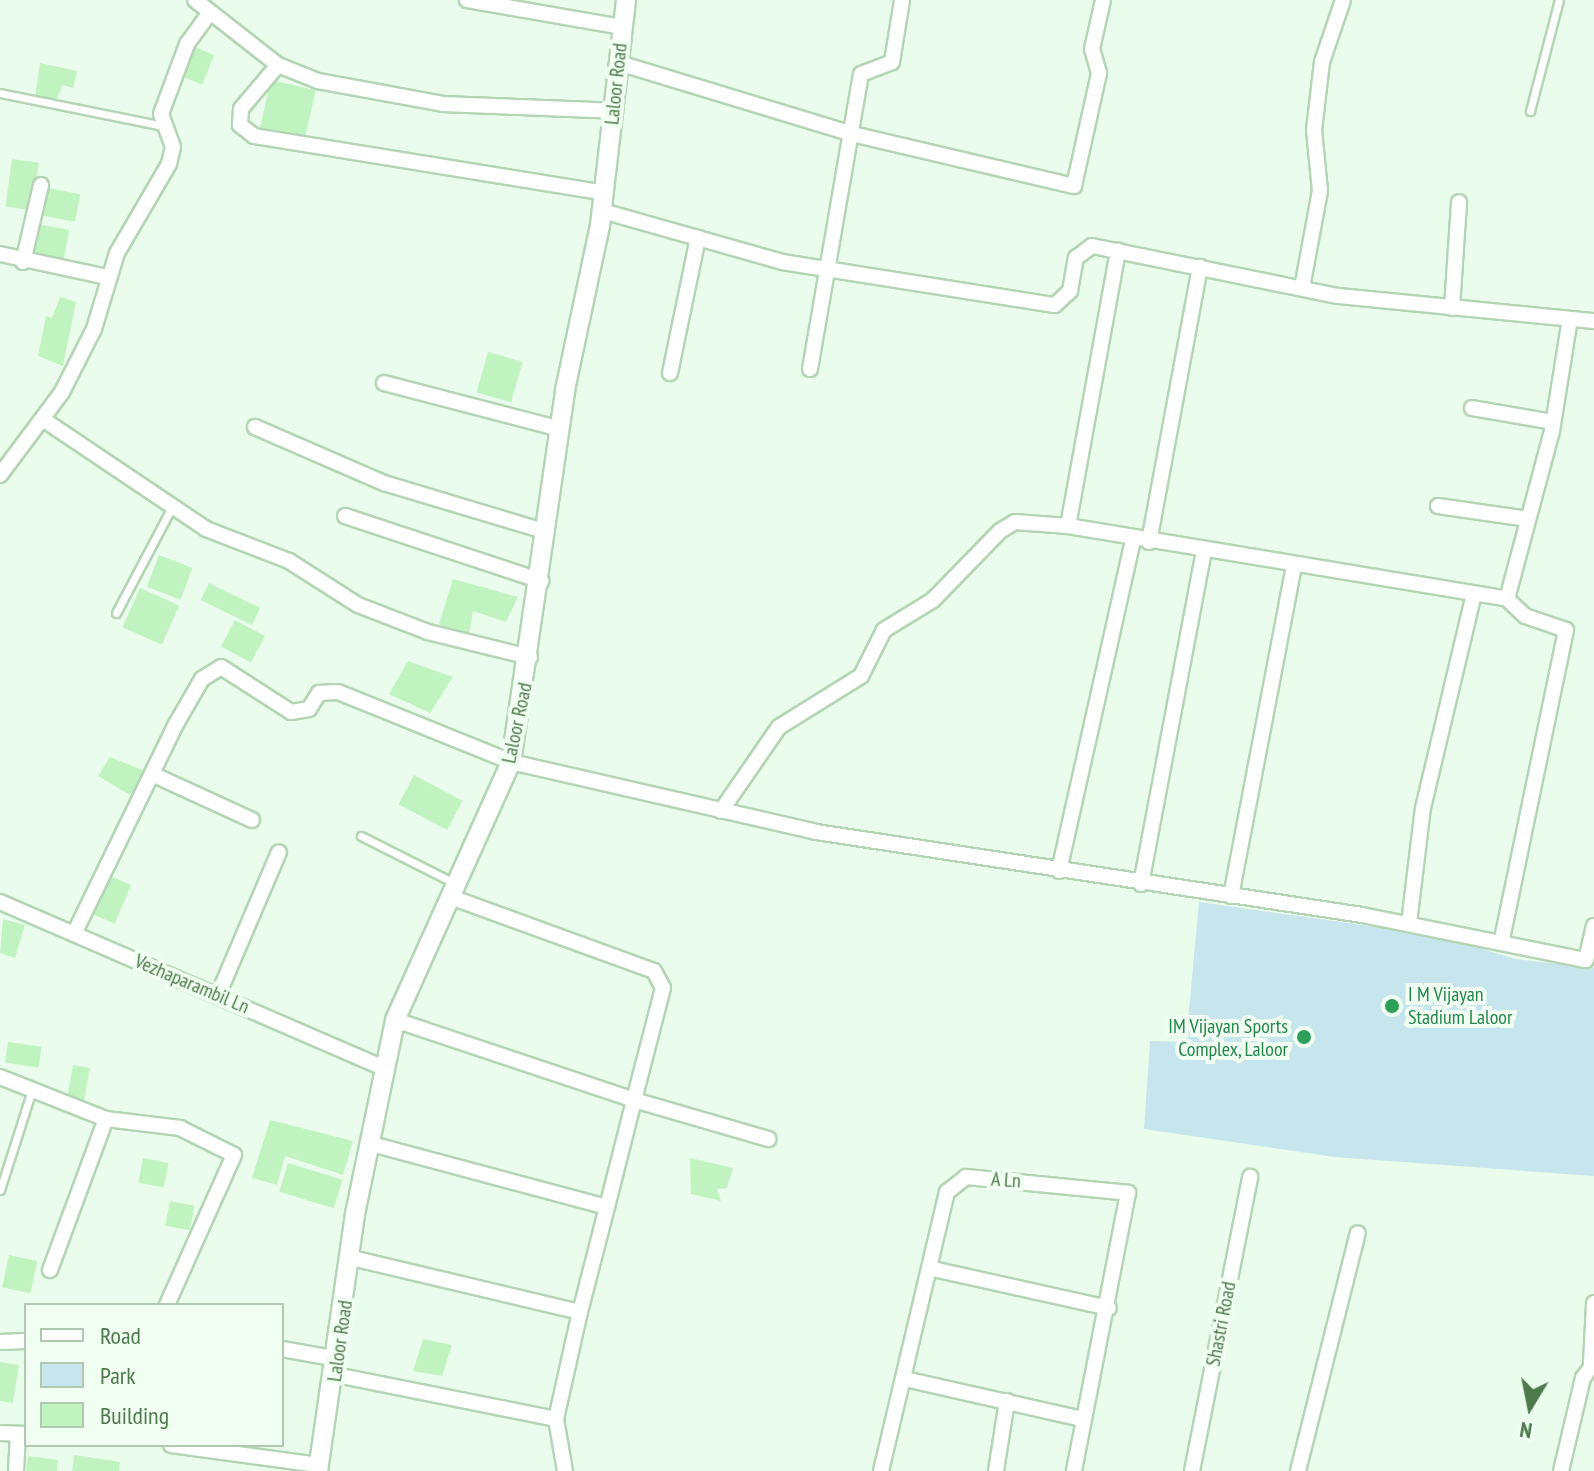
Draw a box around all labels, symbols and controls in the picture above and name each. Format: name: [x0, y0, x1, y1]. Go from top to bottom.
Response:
street label: Laloor Road: [600, 42, 632, 126]
street label: Laloor Road: [497, 680, 537, 766]
street label: Vezhaparambil Ln: [131, 949, 253, 1019]
place label: I M Vijayan Stadium Laloor: [1408, 982, 1512, 1029]
marker: I M Vijayan Stadium Laloor: [1383, 997, 1401, 1015]
place label: IM Vijayan Sports Complex, Laloor: [1168, 1014, 1288, 1061]
marker: IM Vijayan Sports Complex, Laloor: [1295, 1028, 1313, 1046]
street label: A Ln: [990, 1167, 1022, 1193]
street label: Shastri Road: [1201, 1280, 1241, 1368]
street label: Laloor Road: [322, 1299, 358, 1383]
legend: [24, 1303, 284, 1447]
text: Road: [100, 1320, 141, 1351]
text: Park: [100, 1360, 136, 1391]
north arrow: [1490, 1367, 1570, 1447]
text: Building: [100, 1400, 169, 1431]
text: N: [1518, 1416, 1534, 1445]

